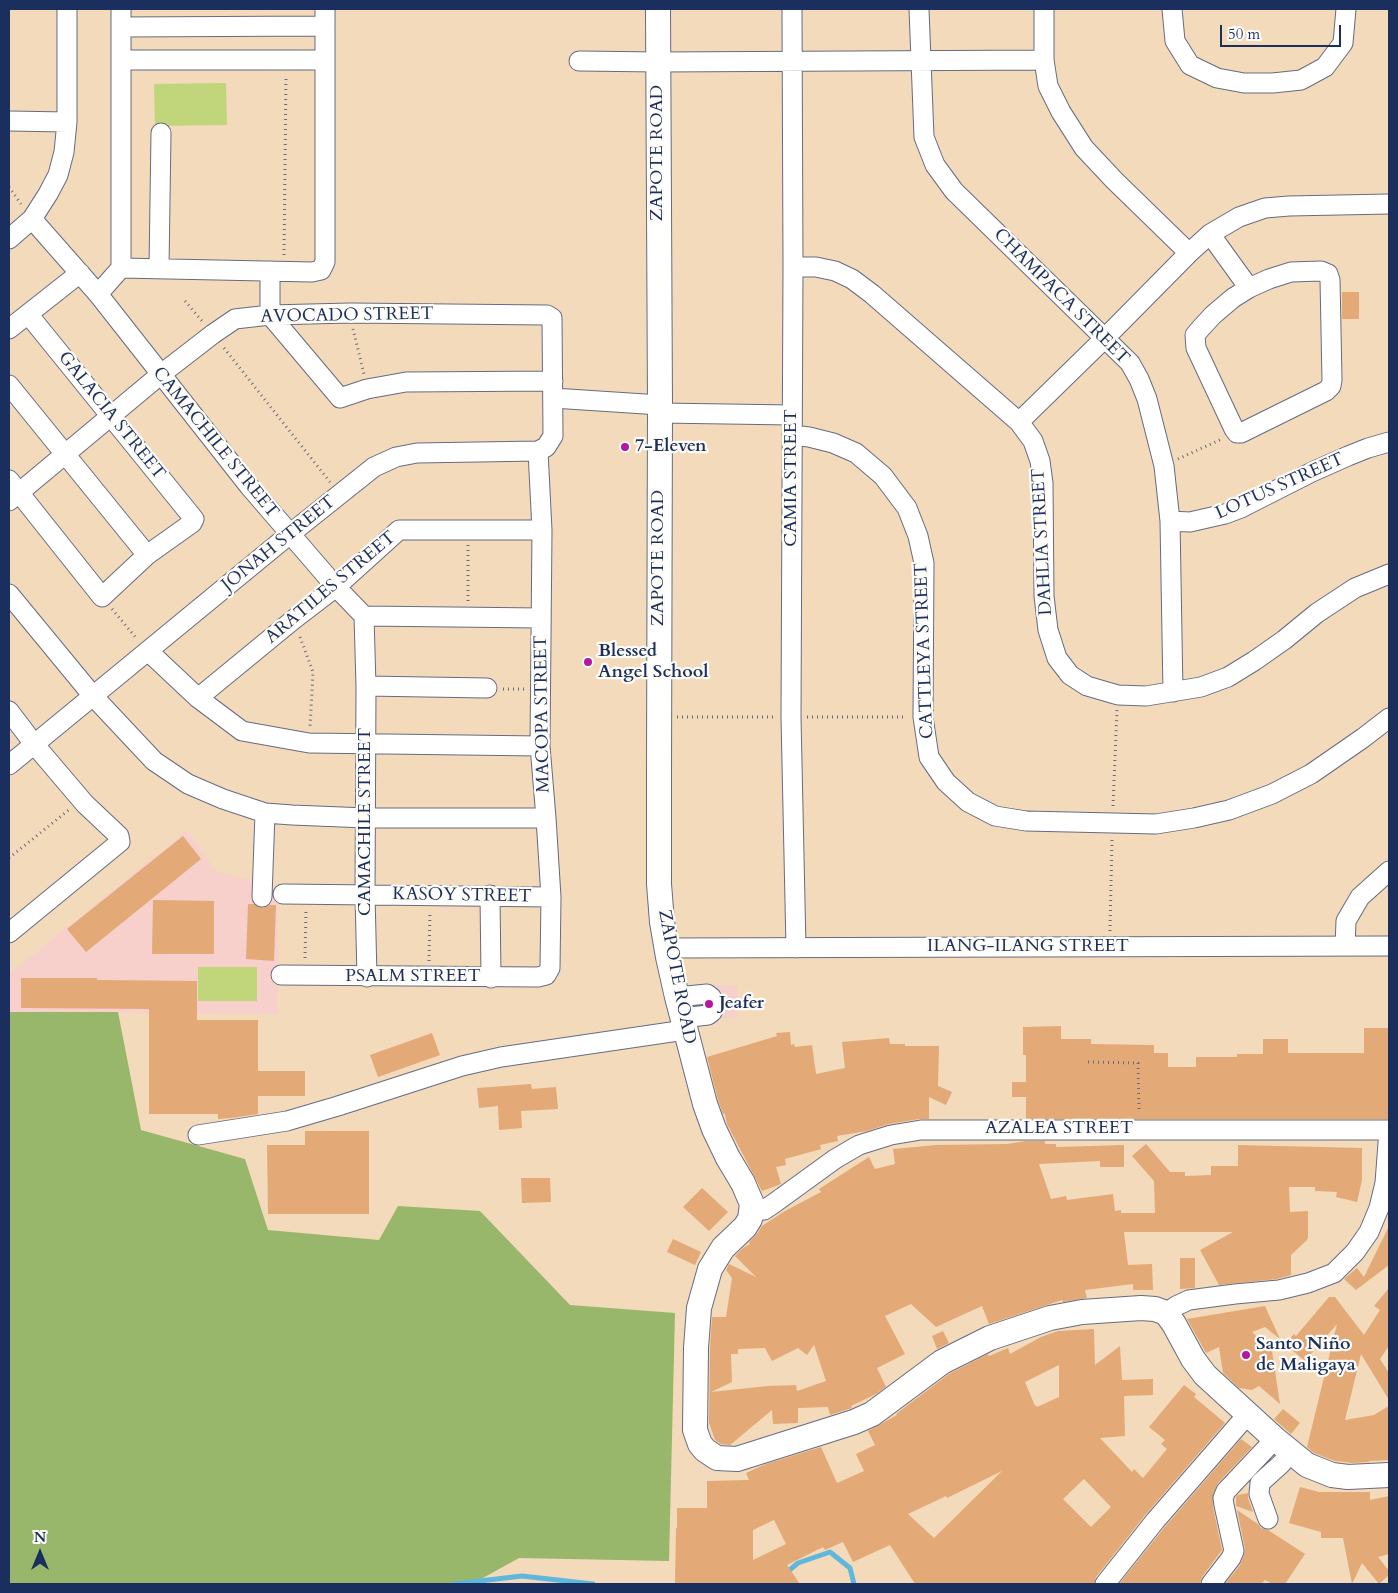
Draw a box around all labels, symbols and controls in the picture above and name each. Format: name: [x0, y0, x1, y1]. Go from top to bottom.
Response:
scale bar: [1223, 15, 1344, 47]
text: 50 m: [1228, 24, 1260, 44]
street label: ZAPOTE ROAD: [647, 85, 669, 221]
street label: CHAMPACA STREET: [988, 224, 1134, 370]
street label: AVOCADO STREET: [260, 304, 434, 328]
street label: GALACIA STREET: [53, 348, 169, 484]
street label: CAMACHILE STREET: [147, 363, 283, 523]
street label: CAMIA STREET: [781, 409, 803, 547]
place label: 7-Eleven: [635, 436, 707, 458]
marker: 7-Eleven: [619, 441, 631, 453]
street label: LOTUS STREET: [1212, 449, 1348, 525]
street label: DAHLIA STREET: [1028, 468, 1058, 616]
street label: ZAPOTE ROAD: [648, 490, 670, 626]
street label: JONAH STREET: [218, 492, 340, 596]
street label: ARATILES STREET: [261, 527, 401, 649]
street label: CATTLEYA STREET: [911, 563, 939, 739]
street label: MACOPA STREET: [531, 635, 555, 793]
place label: Blessed Angel School: [598, 641, 709, 684]
marker: Blessed Angel School: [582, 656, 594, 668]
street label: CAMACHILE STREET: [355, 728, 377, 916]
street label: KASOY STREET: [392, 884, 532, 908]
street label: ZAPOTE ROAD: [652, 908, 700, 1046]
street label: ILANG-ILANG STREET: [927, 936, 1129, 958]
street label: PSALM STREET: [345, 966, 481, 988]
place label: Jeafer: [719, 993, 764, 1015]
marker: Jeafer: [703, 998, 715, 1010]
street label: AZALEA STREET: [985, 1118, 1133, 1140]
place label: Santo Niño de Maligaya: [1256, 1334, 1356, 1376]
marker: Santo Niño de Maligaya: [1240, 1349, 1252, 1361]
north arrow: [15, 1528, 65, 1578]
text: N: [34, 1528, 46, 1547]

